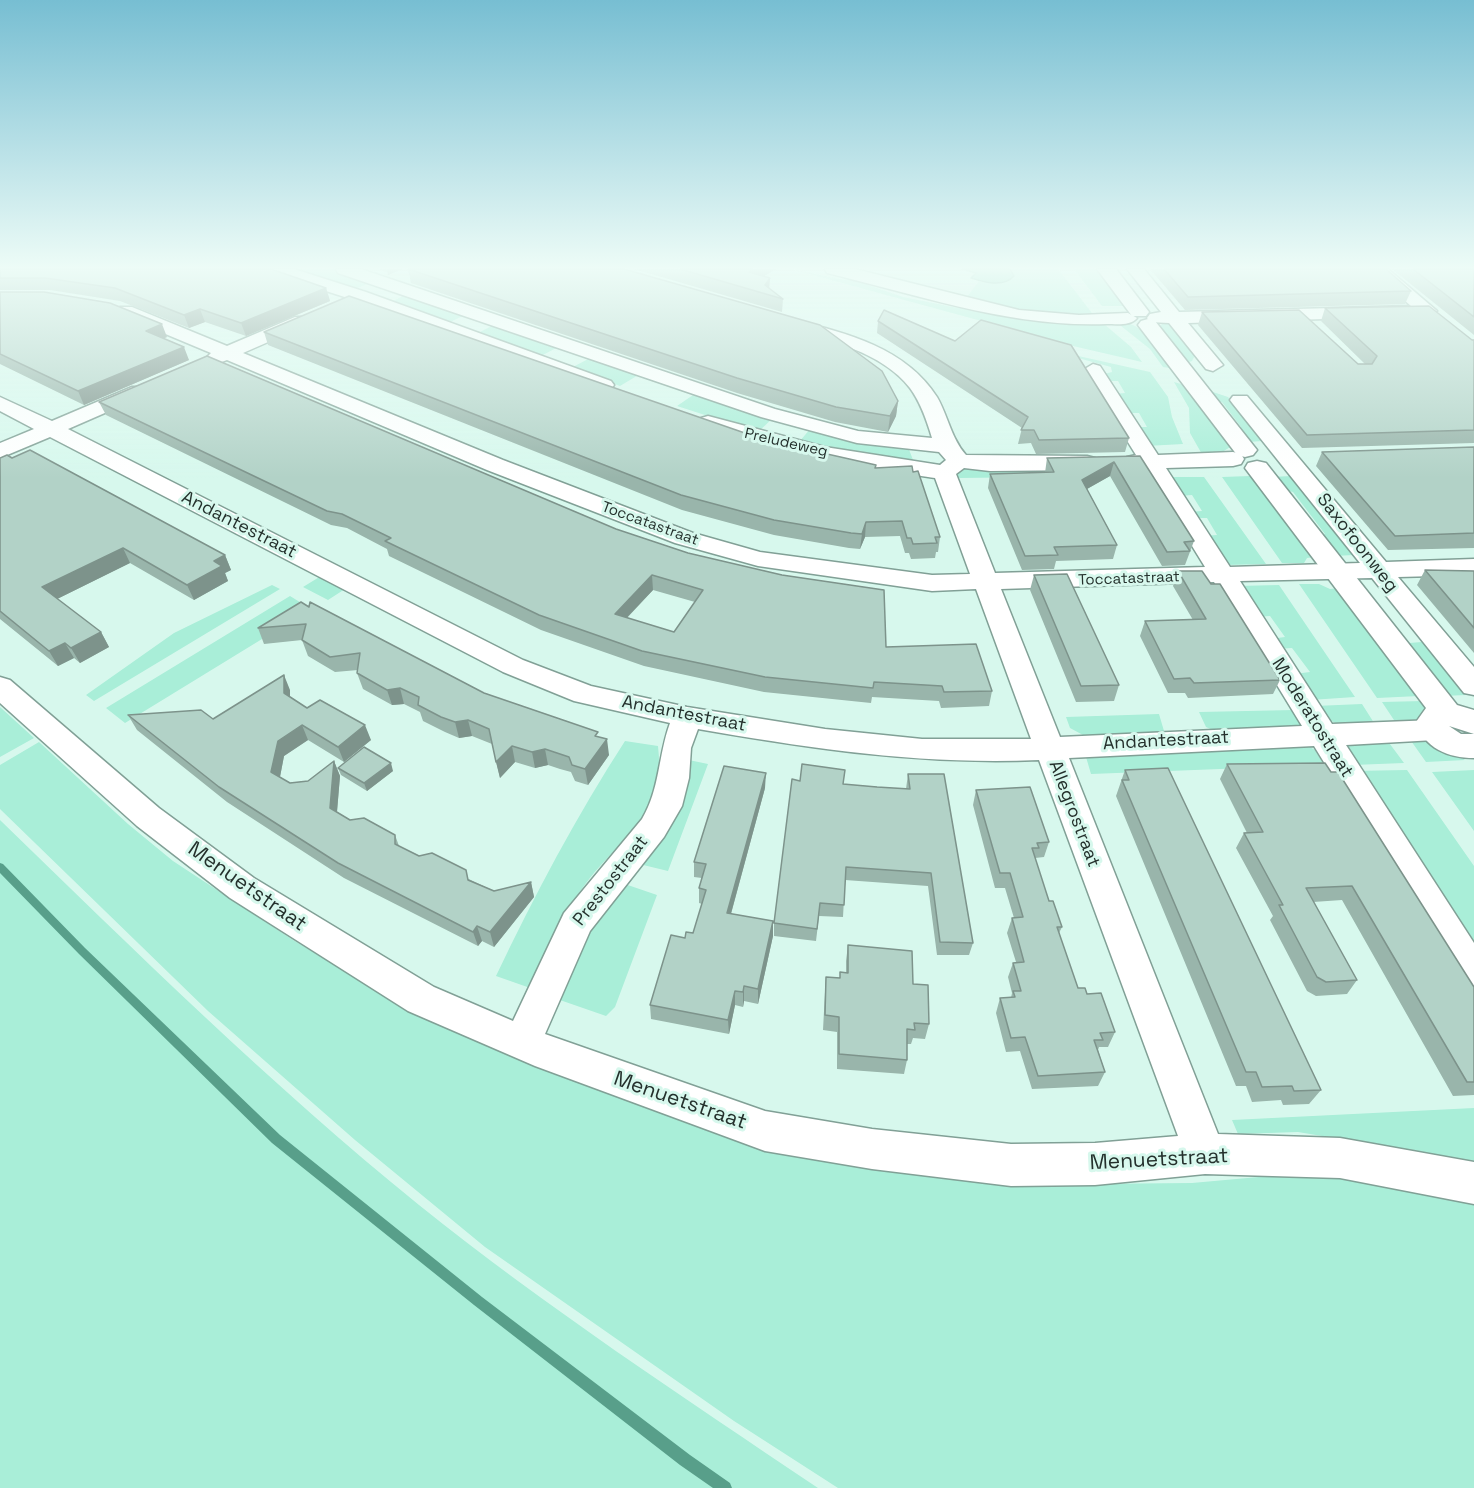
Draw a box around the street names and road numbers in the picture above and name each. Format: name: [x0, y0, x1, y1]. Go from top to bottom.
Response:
street label: Preludeweg: [743, 425, 829, 461]
street label: Andantestraat: [178, 487, 300, 563]
street label: Saxofoonweg: [1312, 489, 1402, 597]
street label: Toccatastraat: [599, 498, 701, 550]
street label: Toccatastraat: [1078, 568, 1180, 590]
street label: Moderatostraat: [1267, 654, 1357, 782]
street label: Andantestraat: [620, 691, 748, 737]
street label: Andantestraat: [1102, 727, 1230, 755]
street label: Allegrostraat: [1044, 758, 1104, 870]
street label: Prestostraat: [569, 832, 653, 930]
street label: Menuetstraat: [183, 837, 311, 937]
street label: Menuetstraat: [610, 1066, 750, 1136]
street label: Menuetstraat: [1089, 1144, 1229, 1176]

